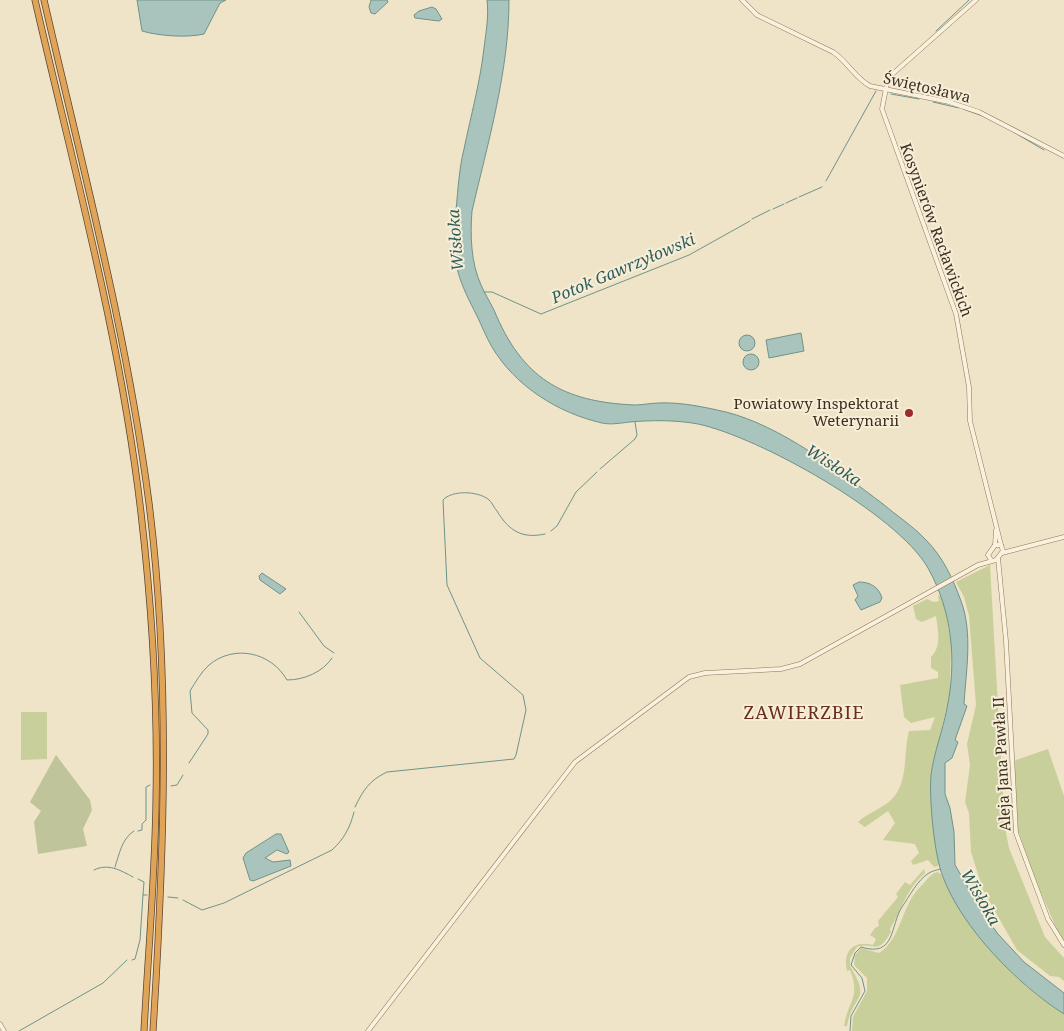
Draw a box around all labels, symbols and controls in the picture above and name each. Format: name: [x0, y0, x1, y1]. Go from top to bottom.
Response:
street label: Świętosława: [882, 67, 973, 107]
street label: Kosynierów Racławickich: [896, 140, 978, 320]
water label: Wisłoka: [442, 208, 468, 272]
water label: Potok Gawrzyłowski: [547, 228, 698, 309]
place label: Powiatowy Inspektorat Weterynarii: [733, 393, 899, 430]
marker: Powiatowy Inspektorat Weterynarii: [903, 407, 915, 419]
water label: Wisłoka: [802, 439, 866, 491]
street label: Aleja Jana Pawła II: [987, 696, 1015, 832]
district label: ZAWIERZBIE: [744, 700, 864, 724]
water label: Wisłoka: [956, 865, 1006, 930]

